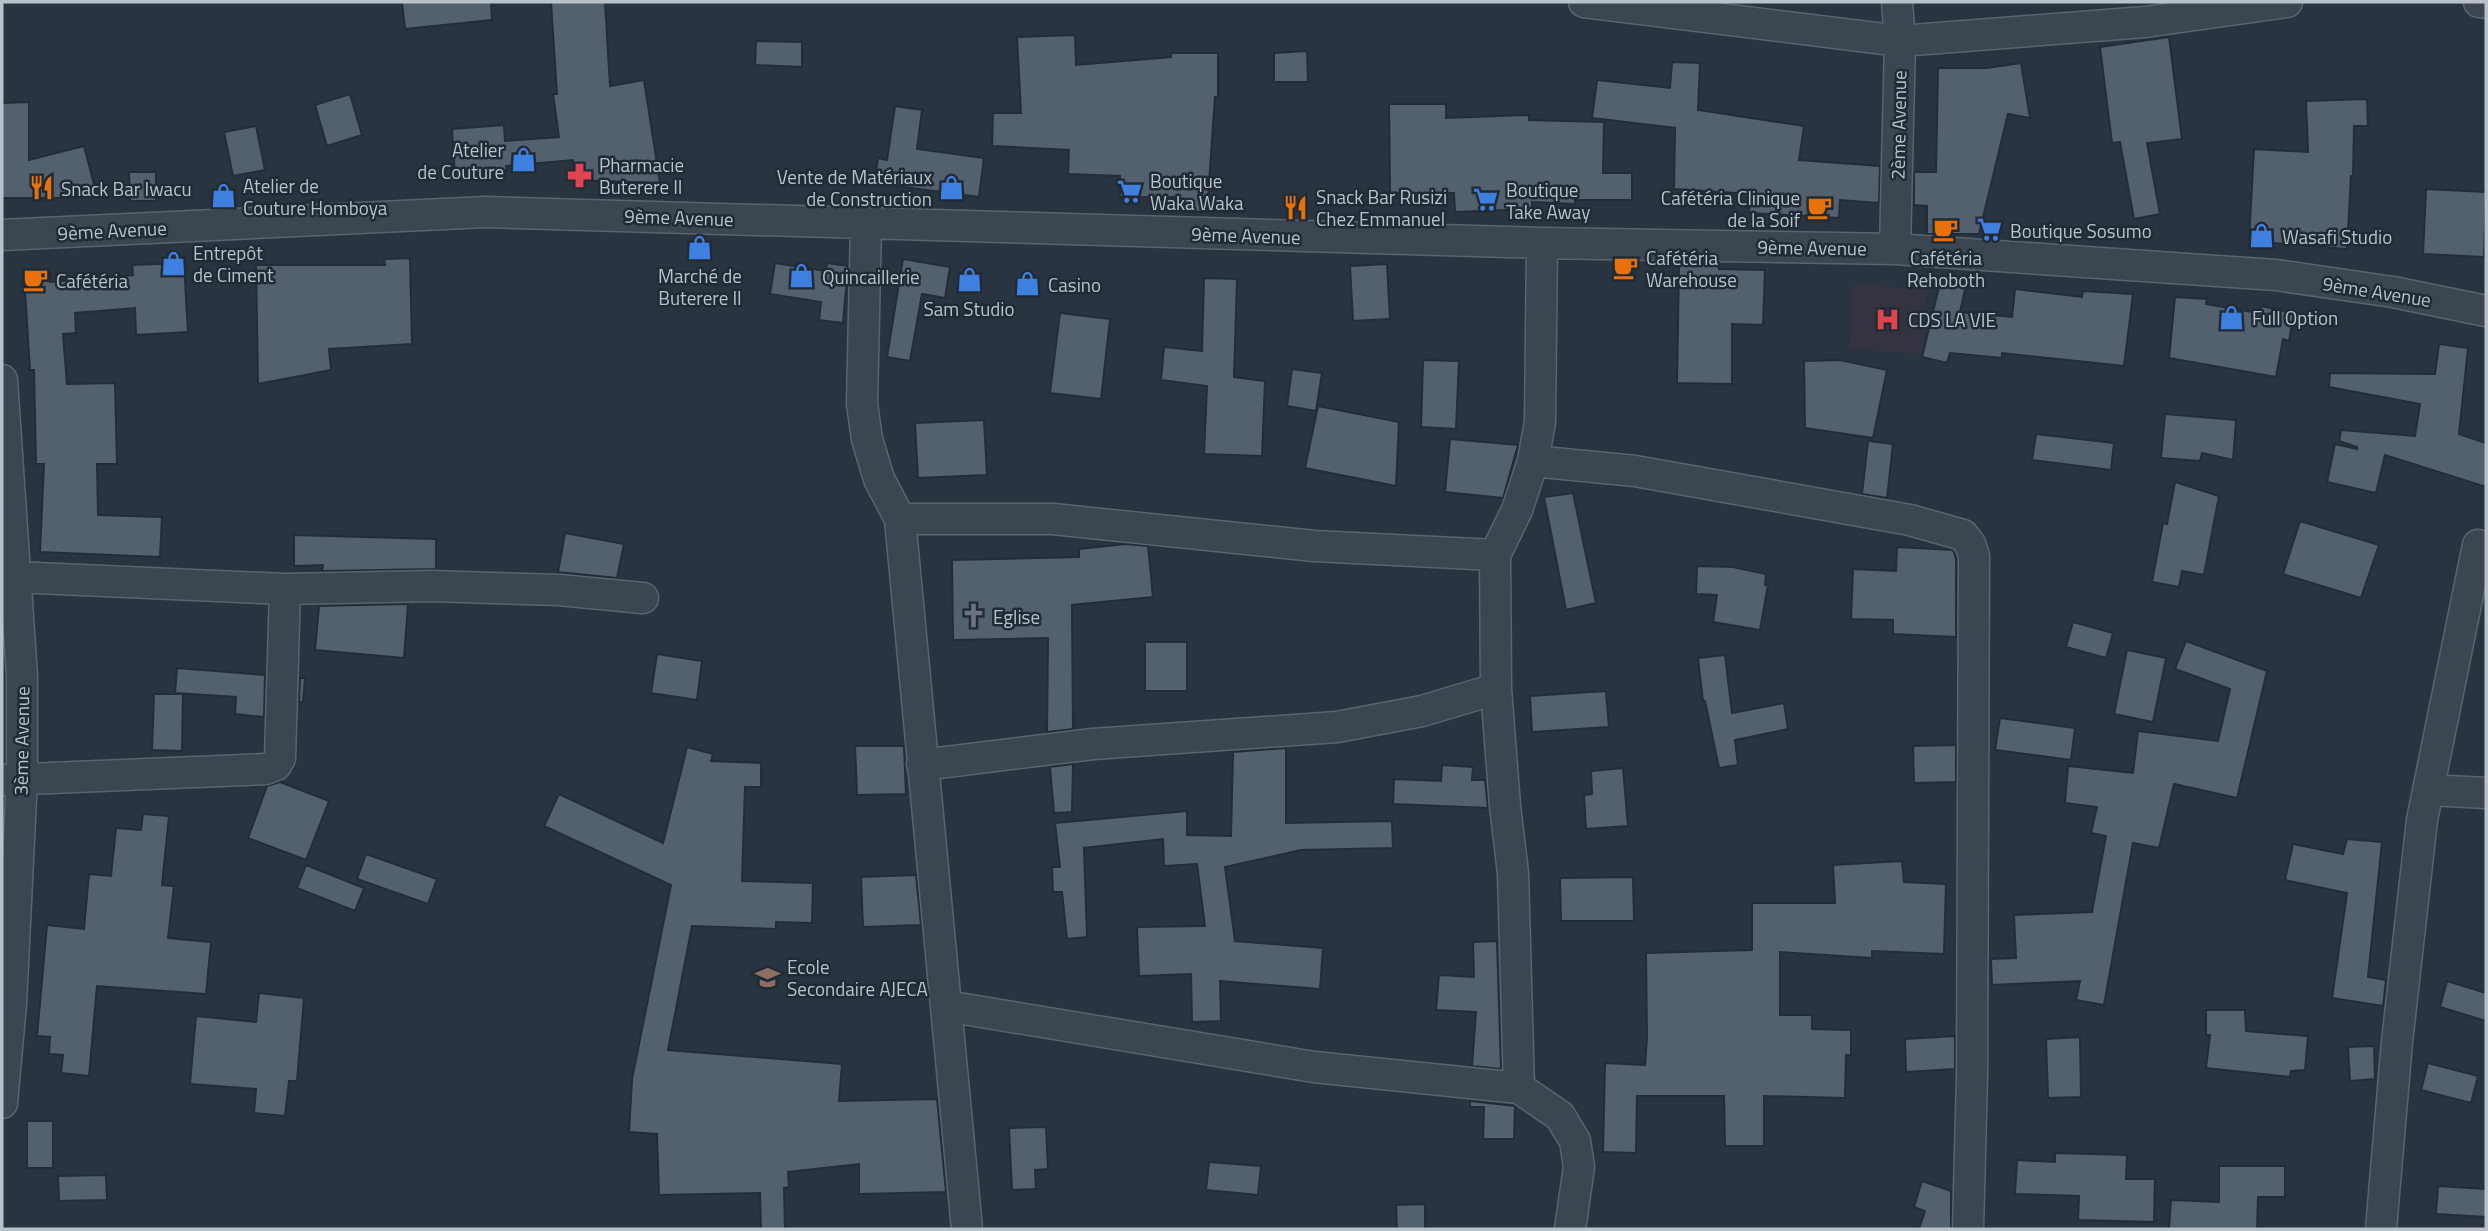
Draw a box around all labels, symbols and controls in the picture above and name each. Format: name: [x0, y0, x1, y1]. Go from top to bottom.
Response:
street label: 2ème Avenue: [1883, 70, 1913, 180]
place label: Atelier de Couture: [417, 135, 504, 186]
shop icon: Atelier de Couture: [510, 146, 538, 174]
place label: Pharmacie Buterere II: [599, 150, 684, 201]
pharmacy icon: Pharmacie Buterere II: [565, 161, 593, 189]
place label: Vente de Matériaux de Construction: [777, 162, 932, 213]
place label: Boutique Waka Waka: [1150, 166, 1244, 217]
place label: Atelier de Couture Homboya: [243, 171, 388, 222]
shop icon: Vente de Matériaux de Construction: [938, 173, 966, 201]
restaurant icon: Snack Bar Iwacu: [27, 174, 55, 202]
place label: Snack Bar Iwacu: [61, 174, 192, 203]
place label: Boutique Take Away: [1506, 175, 1590, 226]
supermarket icon: Boutique Waka Waka: [1116, 177, 1144, 205]
shop icon: Atelier de Couture Homboya: [209, 182, 237, 210]
place label: Snack Bar Rusizi Chez Emmanuel: [1316, 182, 1447, 233]
place label: Cafétéria Clinique de la Soif: [1661, 183, 1801, 234]
supermarket icon: Boutique Take Away: [1472, 186, 1500, 214]
restaurant icon: Snack Bar Rusizi Chez Emmanuel: [1282, 193, 1310, 221]
cafe icon: Cafétéria Clinique de la Soif: [1806, 194, 1834, 222]
street label: 9ème Avenue: [624, 201, 734, 233]
street label: 9ème Avenue: [57, 213, 167, 247]
cafe icon: Cafétéria Rehoboth: [1932, 215, 1960, 243]
supermarket icon: Boutique Sosumo: [1976, 216, 2004, 244]
place label: Boutique Sosumo: [2010, 216, 2152, 245]
street label: 9ème Avenue: [1191, 219, 1301, 251]
shop icon: Wasafi Studio: [2248, 222, 2276, 250]
place label: Wasafi Studio: [2282, 222, 2392, 251]
street label: 9ème Avenue: [1757, 232, 1867, 262]
shop icon: Marché de Buterere II: [686, 233, 714, 261]
place label: Entrepôt de Ciment: [193, 238, 274, 289]
place label: Cafétéria Warehouse: [1646, 243, 1737, 294]
place label: Cafétéria Rehoboth: [1907, 243, 1985, 294]
shop icon: Entrepôt de Ciment: [159, 249, 187, 277]
cafe icon: Cafétéria Warehouse: [1612, 254, 1640, 282]
place label: Marché de Buterere II: [658, 261, 742, 312]
shop icon: Quincaillerie: [788, 262, 816, 290]
place label: Quincaillerie: [822, 262, 920, 291]
cafe icon: Cafétéria: [22, 266, 50, 294]
place label: Cafétéria: [56, 266, 129, 295]
shop icon: Sam Studio: [955, 266, 983, 294]
street label: 9ème Avenue: [2321, 268, 2433, 314]
shop icon: Casino: [1014, 270, 1042, 298]
place label: Casino: [1048, 270, 1101, 299]
place label: Sam Studio: [923, 294, 1015, 323]
shop icon: Full Option: [2218, 303, 2246, 331]
place label: Full Option: [2252, 303, 2338, 332]
hospital icon: CDS LA VIE: [1874, 305, 1902, 333]
place label: CDS LA VIE: [1908, 305, 1996, 334]
church icon: Eglise: [959, 602, 987, 630]
place label: Eglise: [993, 602, 1040, 631]
street label: 3ème Avenue: [6, 686, 36, 796]
place label: Ecole Secondaire AJECA: [787, 952, 928, 1003]
school or university icon: Ecole Secondaire AJECA: [753, 963, 781, 991]

